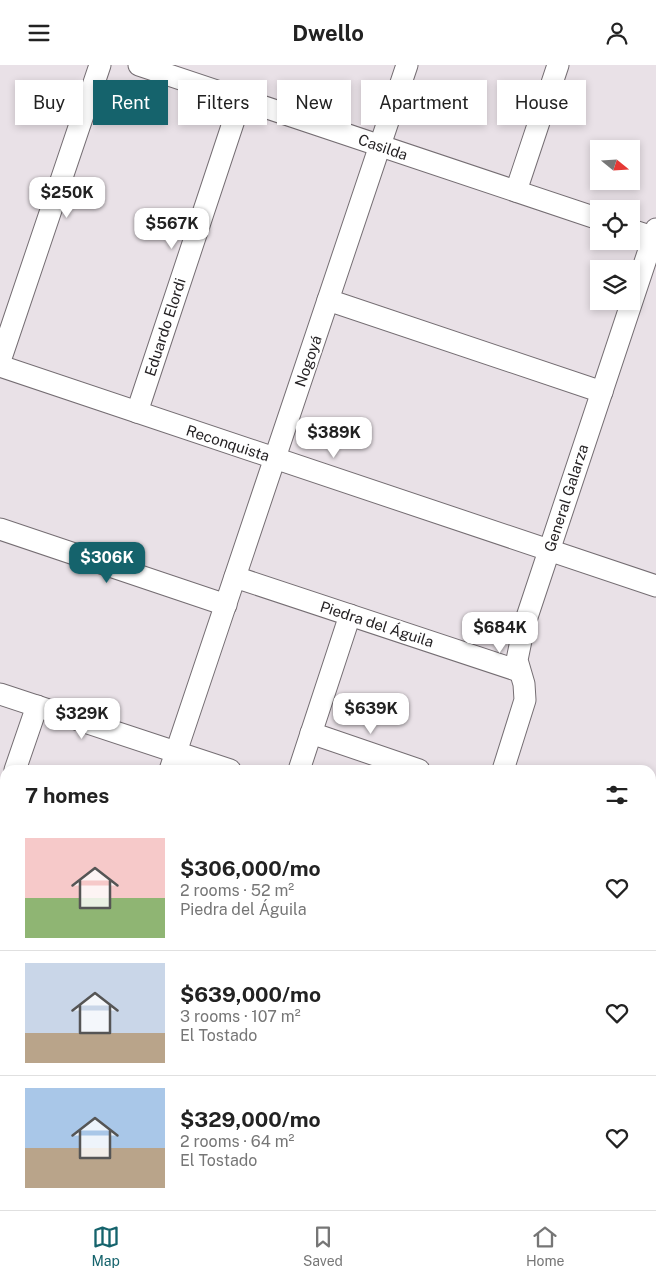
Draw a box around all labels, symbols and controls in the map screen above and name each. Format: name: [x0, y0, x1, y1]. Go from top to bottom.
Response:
icon: menu: [25, 19, 53, 47]
icon: person: [603, 19, 631, 47]
text: Dwello: [292, 20, 364, 46]
chip: Buy: [15, 80, 83, 125]
chip: Rent: [93, 80, 168, 125]
chip: Filters: [178, 80, 267, 125]
chip: New: [277, 80, 351, 125]
chip: Apartment: [361, 80, 487, 125]
chip: House: [497, 80, 586, 125]
street label: Casilda: [356, 131, 410, 163]
north arrow: [590, 140, 640, 190]
map controls: [590, 140, 640, 310]
pin: $250K: [32, 177, 102, 219]
text: $250K: [40, 183, 94, 202]
button: locate: [590, 200, 640, 250]
pin: $567K: [137, 207, 207, 250]
text: $567K: [145, 214, 199, 233]
button: layers: [590, 260, 640, 310]
street label: Eduardo Elordi: [141, 276, 189, 378]
street label: Nogoyá: [291, 333, 325, 389]
pin: $389K: [299, 417, 369, 459]
street label: Reconquista: [184, 422, 272, 464]
text: $389K: [307, 423, 361, 442]
street label: General Galarza: [541, 442, 591, 554]
pin: $306K: [72, 541, 142, 584]
text: $306K: [80, 548, 134, 567]
street label: Piedra del Águila: [318, 598, 436, 650]
pin: $684K: [465, 611, 535, 654]
text: $684K: [473, 618, 527, 637]
pin: $639K: [336, 693, 406, 735]
pin: $329K: [47, 697, 117, 740]
text: $639K: [344, 699, 398, 718]
text: $329K: [55, 704, 109, 723]
icon: filters: [603, 781, 631, 809]
text: 7 homes: [25, 783, 109, 808]
text: $306,000/mo: [180, 856, 321, 881]
icon: home: [65, 858, 125, 918]
icon: heart: [603, 874, 631, 902]
text: 2 rooms · 52 m²: [180, 881, 294, 900]
text: Piedra del Águila: [180, 900, 307, 919]
text: $639,000/mo: [180, 982, 321, 1007]
icon: home: [65, 983, 125, 1043]
icon: heart: [603, 999, 631, 1027]
text: 3 rooms · 107 m²: [180, 1007, 301, 1026]
text: El Tostado: [180, 1026, 257, 1045]
text: $329,000/mo: [180, 1107, 321, 1132]
icon: home: [65, 1108, 125, 1168]
icon: heart: [603, 1124, 631, 1152]
text: 2 rooms · 64 m²: [180, 1132, 294, 1151]
text: El Tostado: [180, 1151, 257, 1170]
tab: Map: [91, 1223, 120, 1269]
tab: Saved: [303, 1223, 343, 1269]
tab: Home: [526, 1223, 565, 1269]

